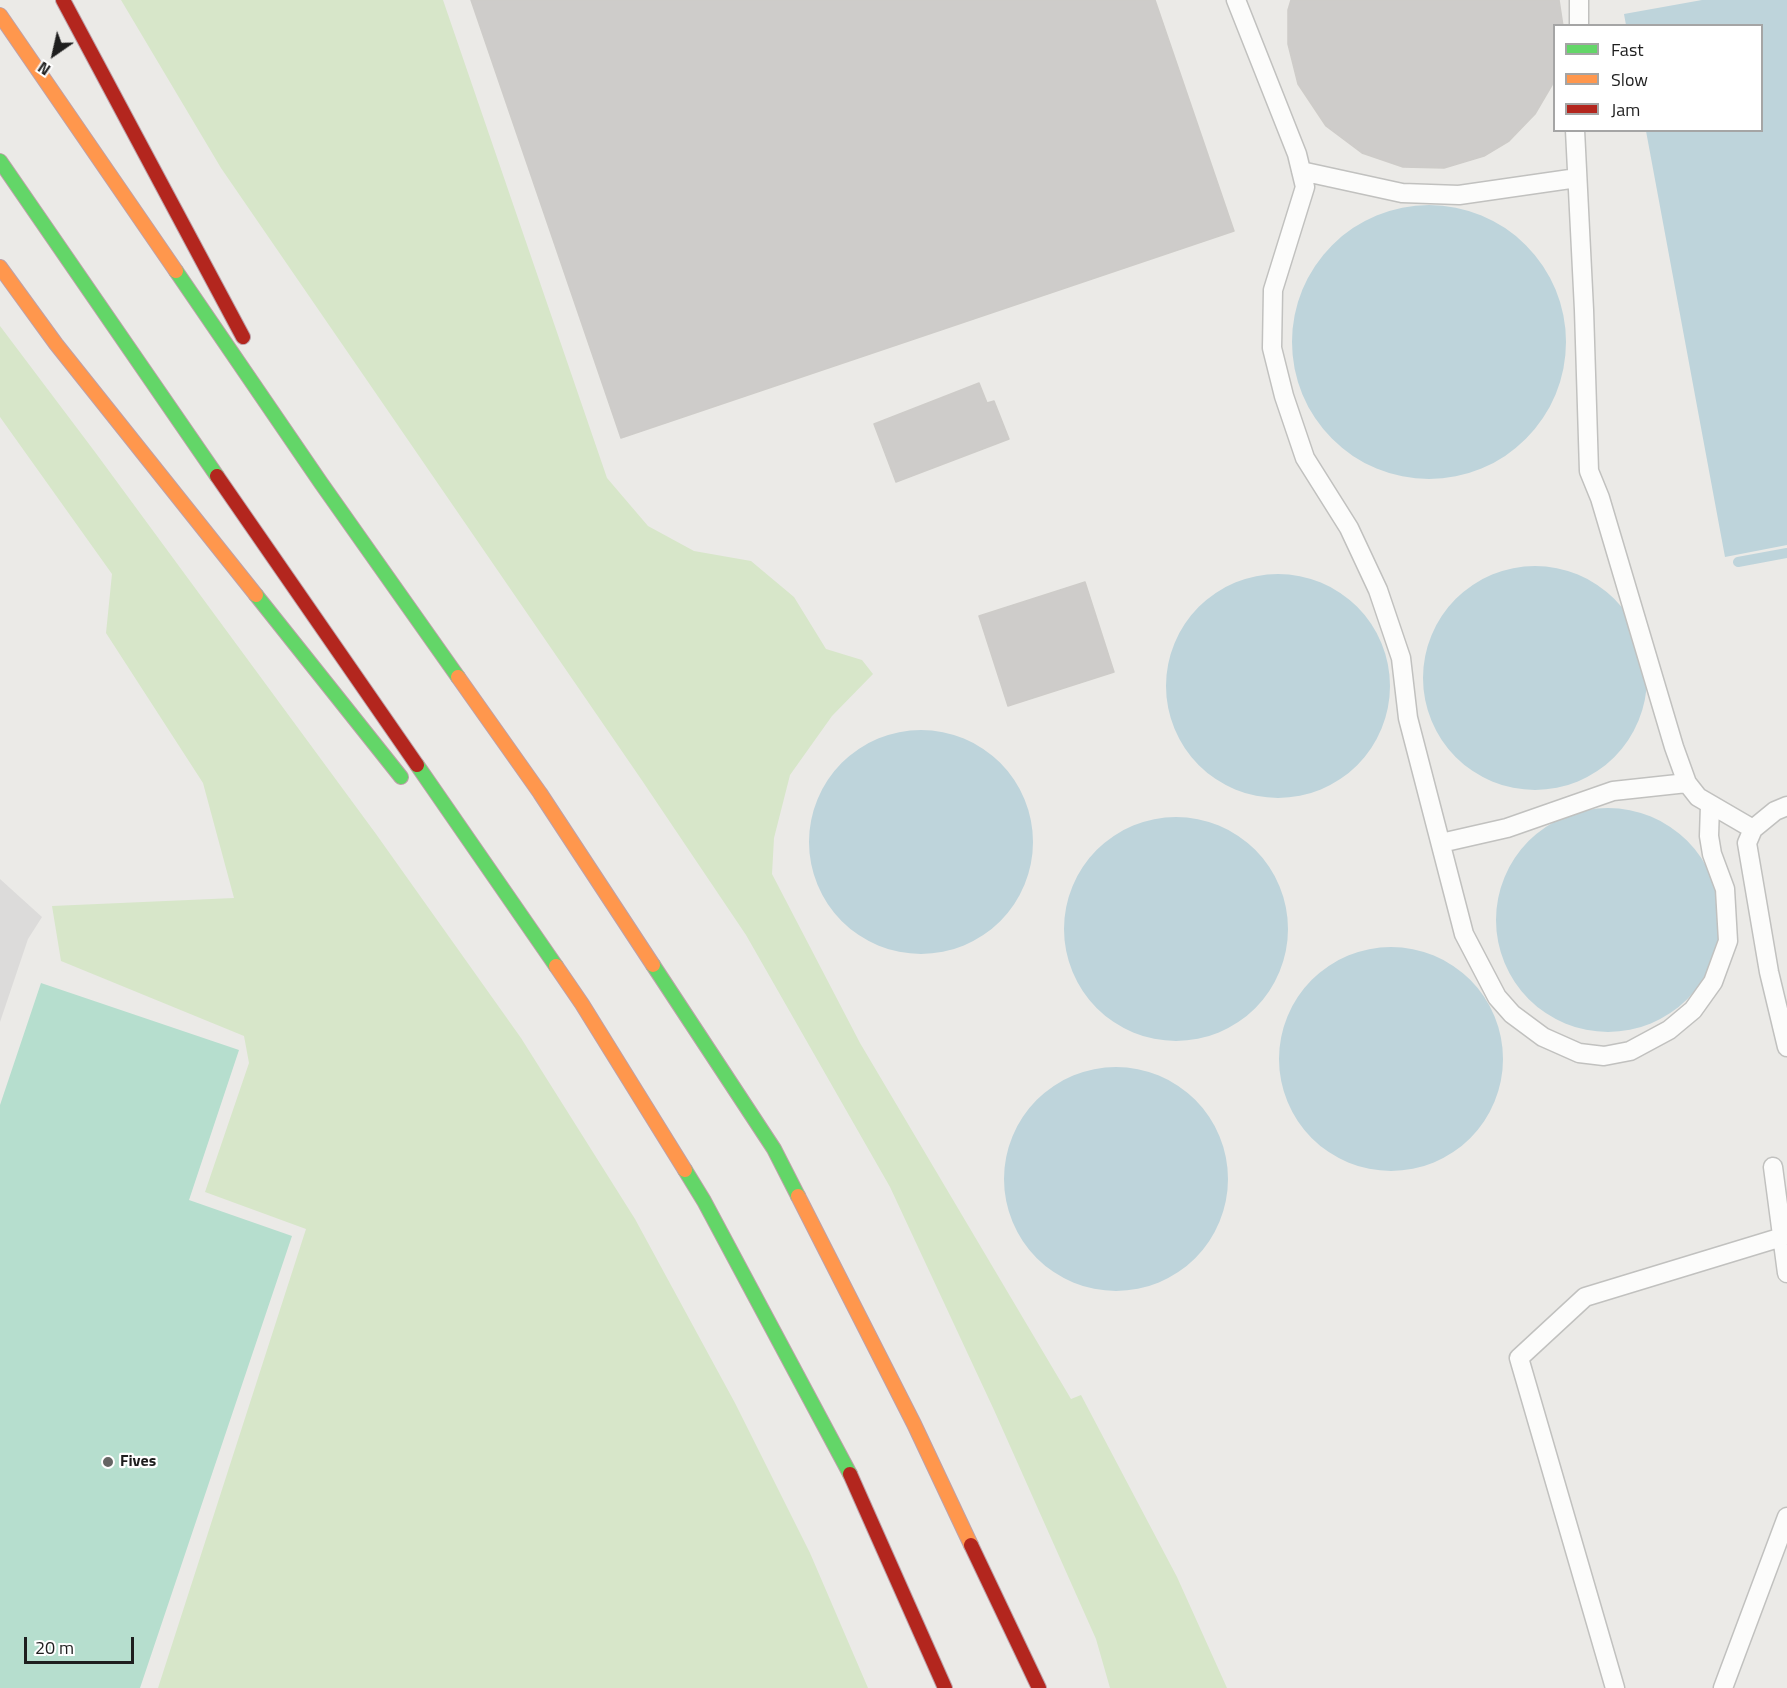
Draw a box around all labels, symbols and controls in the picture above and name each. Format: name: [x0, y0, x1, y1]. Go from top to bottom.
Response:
north arrow: [24, 24, 84, 84]
legend: [1553, 24, 1763, 132]
text: Fast: [1611, 36, 1644, 63]
text: N: [33, 56, 55, 82]
text: Slow: [1611, 66, 1648, 93]
text: Jam: [1611, 96, 1640, 123]
place label: Fives: [120, 1452, 156, 1472]
marker: Fives: [101, 1455, 115, 1469]
scale bar: [27, 1625, 136, 1663]
text: 20 m: [35, 1634, 74, 1661]

